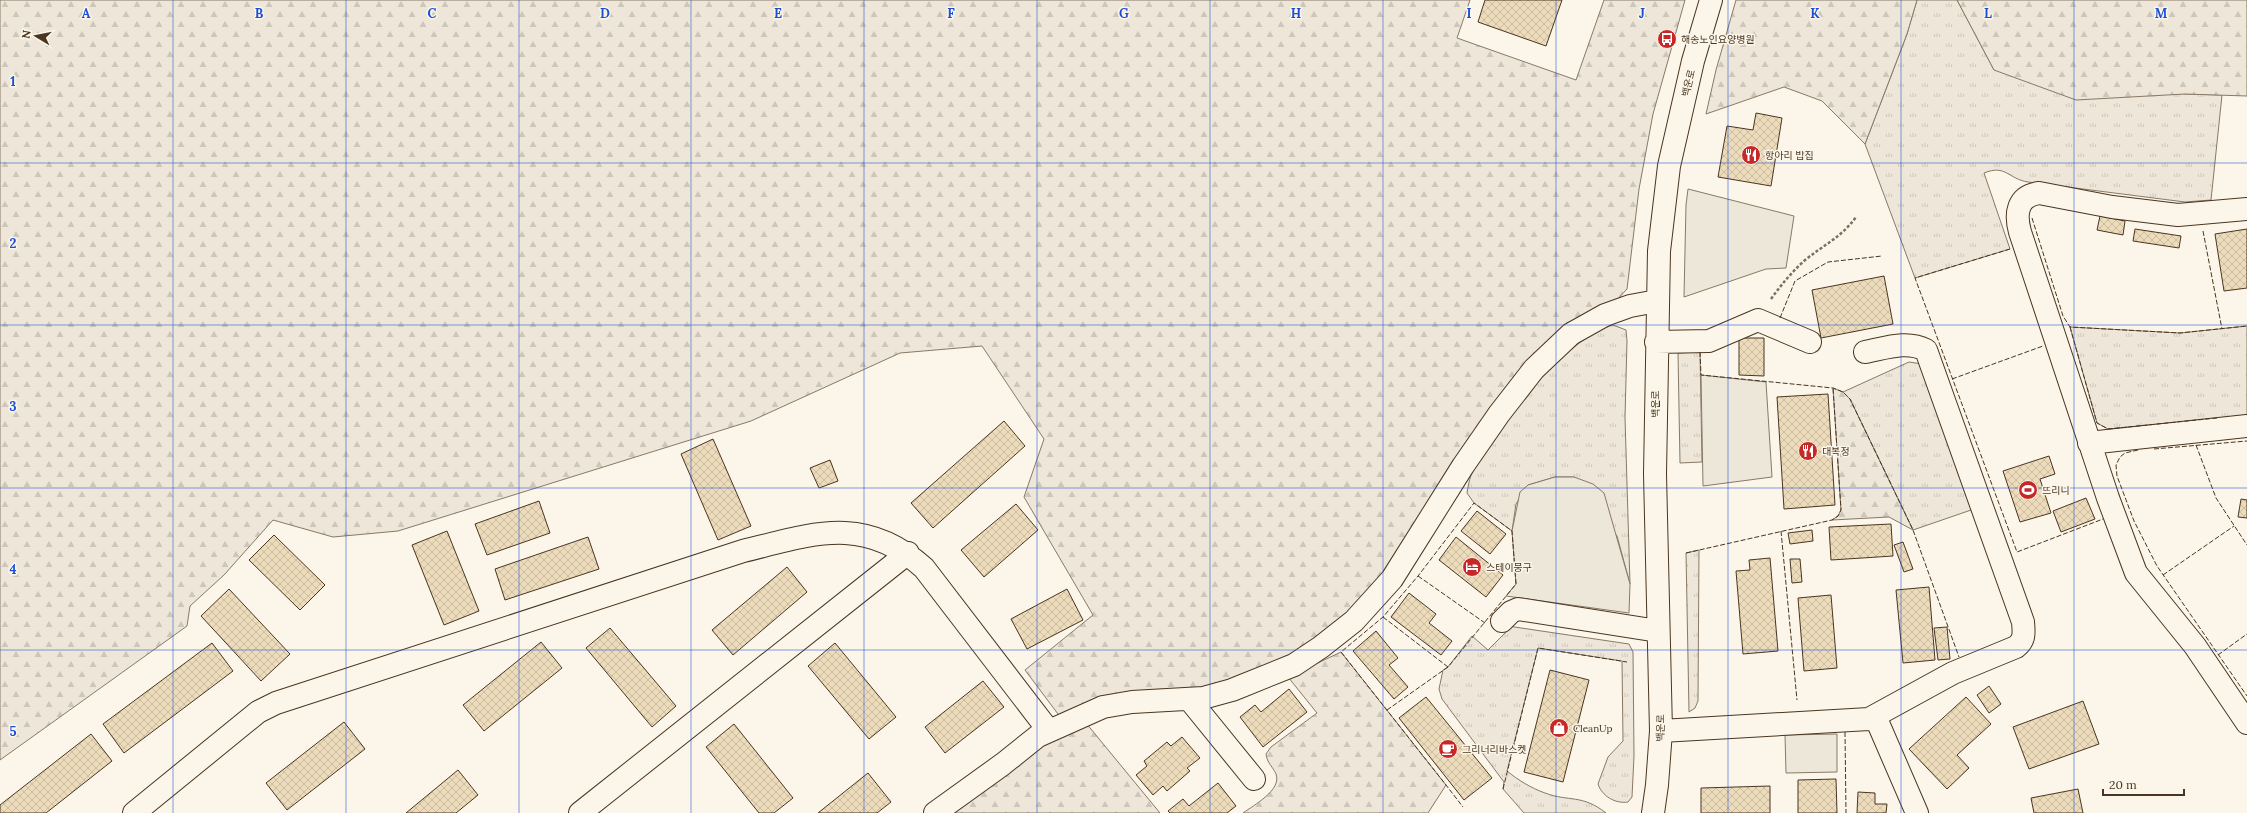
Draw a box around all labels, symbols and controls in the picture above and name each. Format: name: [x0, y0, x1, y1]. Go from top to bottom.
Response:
text: A: [82, 5, 91, 22]
text: B: [255, 5, 264, 22]
text: C: [428, 5, 437, 22]
text: D: [600, 5, 610, 22]
text: E: [774, 5, 782, 22]
text: F: [947, 5, 955, 22]
text: G: [1119, 5, 1129, 22]
text: H: [1291, 5, 1301, 22]
text: I: [1466, 5, 1472, 22]
text: J: [1639, 5, 1645, 22]
text: K: [1810, 5, 1820, 22]
text: L: [1984, 5, 1992, 22]
text: M: [2155, 5, 2168, 22]
north arrow: [16, 16, 56, 56]
text: N: [19, 28, 34, 40]
bus stop icon: 해송노인요양병원: [1656, 28, 1678, 50]
place label: 해송노인요양병원: [1681, 33, 1755, 46]
street label: 백운로: [1679, 68, 1698, 98]
text: 1: [10, 73, 16, 90]
restaurant icon: 항아리 밥집: [1740, 144, 1762, 166]
place label: 항아리 밥집: [1765, 149, 1814, 162]
text: 2: [10, 235, 17, 252]
street label: 백운로: [1649, 390, 1662, 418]
text: 3: [9, 398, 17, 415]
restaurant icon: 대복정: [1797, 440, 1819, 462]
place label: 대복정: [1822, 445, 1850, 458]
sports icon: 뜨리니: [2017, 479, 2039, 501]
place label: 뜨리니: [2042, 484, 2070, 497]
hotel icon: 스테이뭉구: [1461, 556, 1483, 578]
text: 4: [9, 561, 17, 578]
place label: 스테이뭉구: [1486, 561, 1532, 574]
street label: 백운로: [1654, 714, 1667, 742]
shop icon: CleanUp: [1548, 717, 1570, 739]
place label: CleanUp: [1573, 722, 1613, 735]
text: 5: [9, 723, 17, 740]
cafe icon: 그리너리바스켓: [1437, 738, 1459, 760]
place label: 그리너리바스켓: [1462, 743, 1526, 756]
scale bar: [2103, 771, 2184, 797]
text: 20 m: [2109, 777, 2137, 792]

